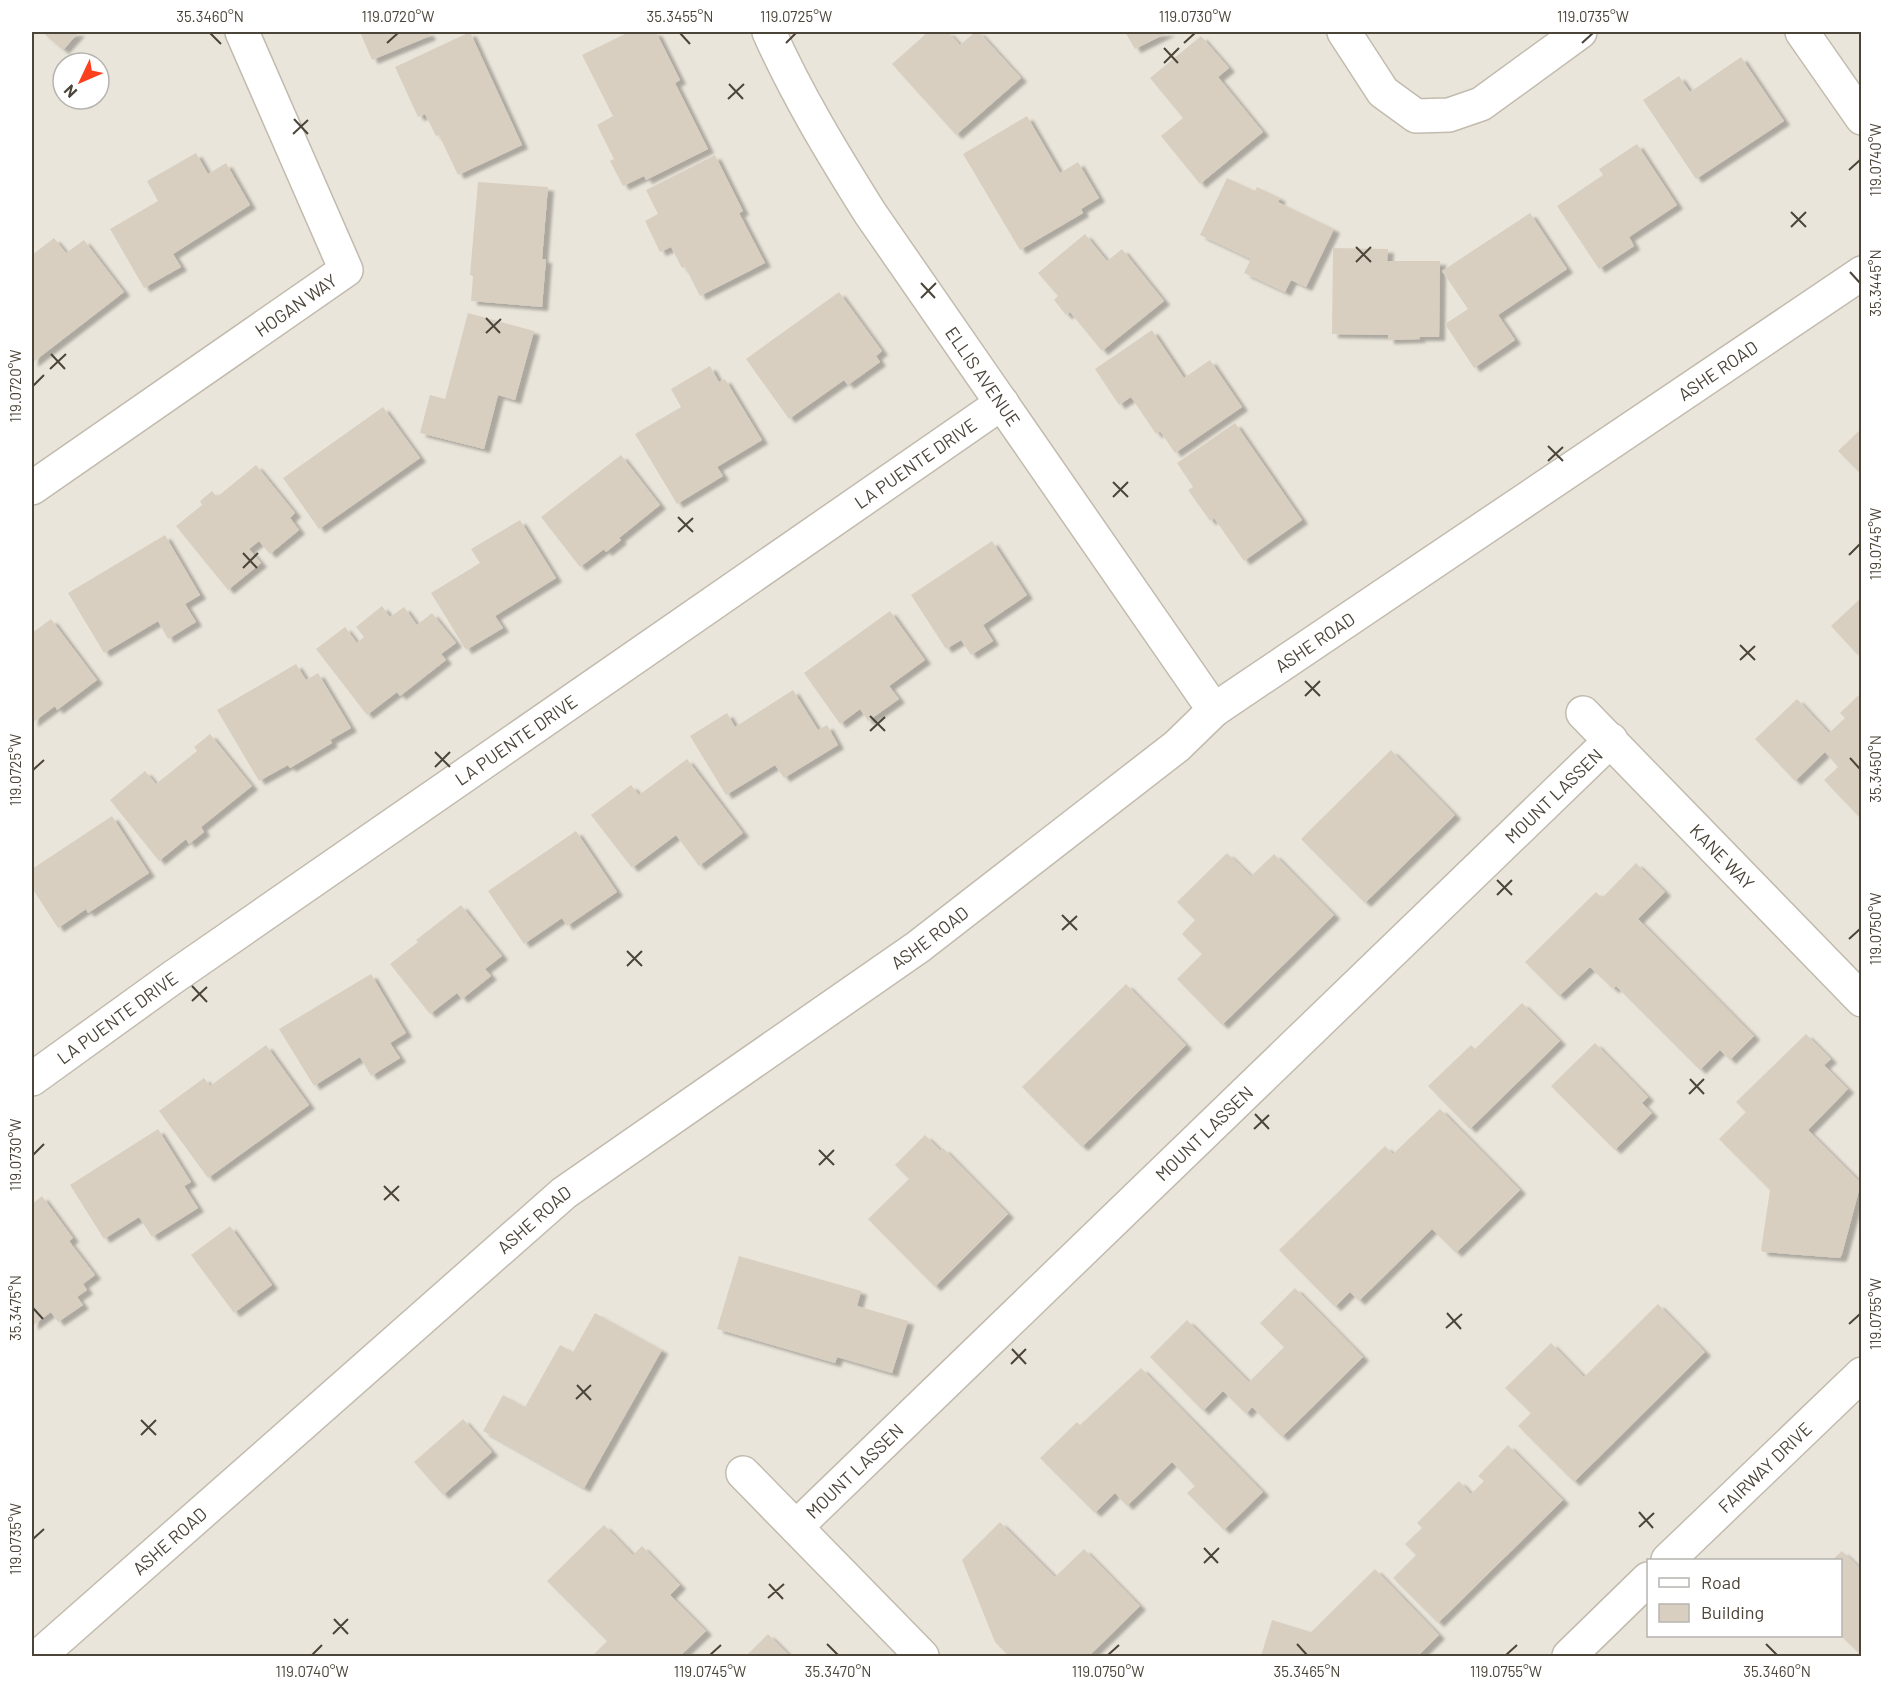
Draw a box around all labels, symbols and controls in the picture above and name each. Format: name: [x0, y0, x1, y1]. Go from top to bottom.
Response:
text: 35.3460°N: [176, 7, 244, 25]
text: 119.0720°W: [362, 7, 435, 25]
text: 35.3455°N: [647, 7, 713, 25]
text: 119.0725°W: [760, 7, 832, 25]
text: 119.0730°W: [1159, 7, 1231, 25]
text: 119.0735°W: [1557, 7, 1629, 25]
north arrow: [51, 51, 111, 111]
text: N: [59, 81, 80, 102]
text: 119.0740°W: [1866, 123, 1884, 197]
text: 35.3445°N: [1866, 249, 1884, 317]
street label: HOGAN WAY: [250, 269, 341, 341]
street label: ELLIS AVENUE: [941, 322, 1025, 430]
street label: ASHE ROAD: [1674, 336, 1762, 405]
text: 119.0720°W: [6, 350, 24, 423]
street label: LA PUENTE DRIVE: [850, 413, 981, 513]
text: 119.0745°W: [1866, 508, 1884, 580]
street label: ASHE ROAD: [1271, 607, 1359, 677]
street label: LA PUENTE DRIVE: [451, 690, 581, 790]
text: 119.0725°W: [6, 734, 24, 806]
text: 35.3450°N: [1866, 735, 1884, 803]
street label: MOUNT LASSEN: [1500, 743, 1607, 848]
street label: KANE WAY: [1686, 819, 1759, 894]
text: 119.0750°W: [1866, 893, 1884, 965]
street label: ASHE ROAD: [886, 901, 973, 974]
street label: LA PUENTE DRIVE: [52, 967, 182, 1069]
street label: MOUNT LASSEN: [1151, 1081, 1257, 1185]
text: 119.0730°W: [6, 1119, 24, 1191]
street label: ASHE ROAD: [492, 1181, 575, 1258]
text: 35.3475°N: [6, 1275, 24, 1341]
text: 119.0755°W: [1866, 1278, 1884, 1350]
street label: FAIRWAY DRIVE: [1713, 1417, 1816, 1517]
street label: MOUNT LASSEN: [801, 1419, 908, 1523]
street label: ASHE ROAD: [128, 1502, 211, 1579]
text: 119.0735°W: [6, 1503, 24, 1575]
legend: [1647, 1559, 1842, 1637]
text: Road: [1701, 1571, 1741, 1593]
text: Building: [1701, 1601, 1764, 1623]
text: 119.0740°W: [275, 1662, 349, 1680]
text: 119.0745°W: [674, 1662, 746, 1680]
text: 35.3470°N: [805, 1662, 871, 1680]
text: 119.0750°W: [1072, 1662, 1144, 1680]
text: 35.3465°N: [1274, 1662, 1340, 1680]
text: 119.0755°W: [1470, 1662, 1542, 1680]
text: 35.3460°N: [1743, 1662, 1811, 1680]

